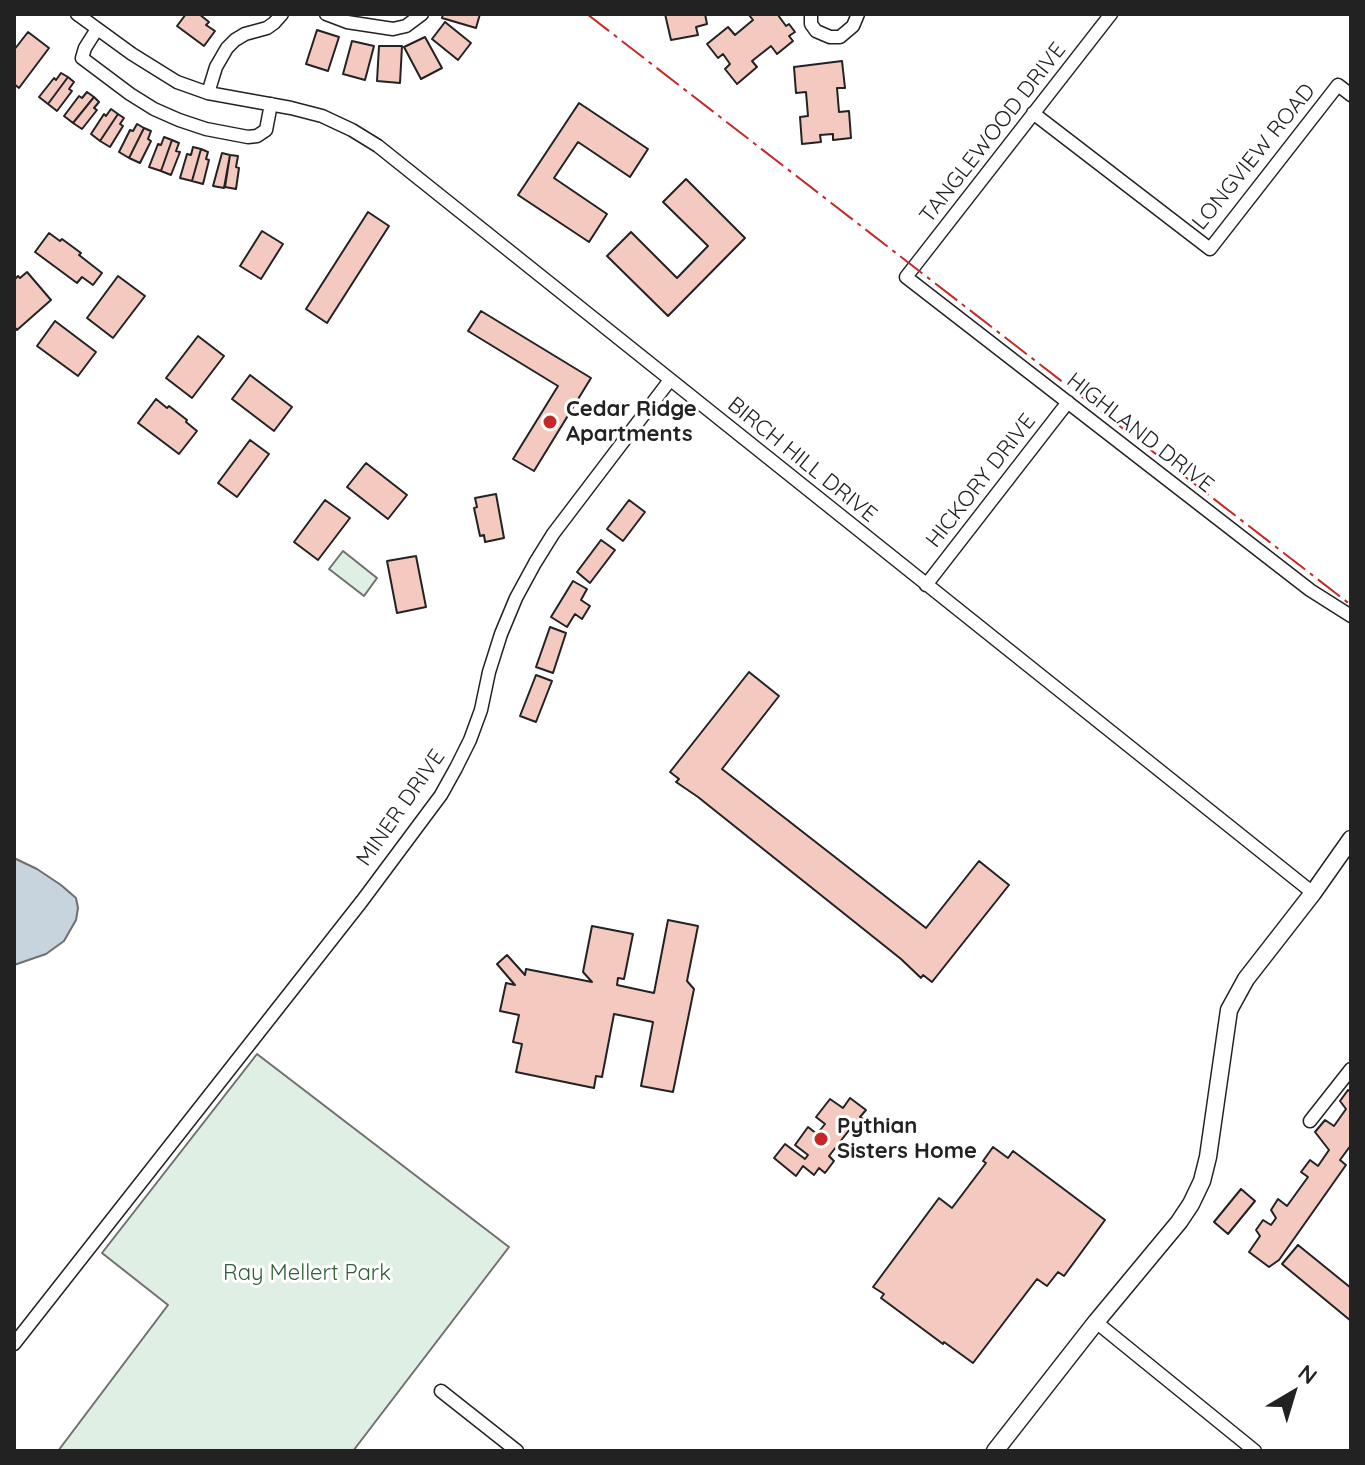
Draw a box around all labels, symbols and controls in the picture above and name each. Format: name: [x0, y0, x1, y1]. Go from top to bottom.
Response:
street label: TANGLEWOOD DRIVE: [914, 37, 1072, 229]
street label: LONGVIEW ROAD: [1187, 79, 1321, 235]
street label: HIGHLAND DRIVE: [1061, 367, 1219, 499]
street label: BIRCH HILL DRIVE: [722, 392, 882, 528]
place label: Cedar Ridge Apartments: [566, 396, 697, 448]
street label: HICKORY DRIVE: [921, 409, 1041, 553]
marker: Cedar Ridge Apartments: [541, 413, 559, 431]
street label: MINER DRIVE: [351, 745, 451, 871]
place label: Pythian Sisters Home: [837, 1113, 977, 1164]
marker: Pythian Sisters Home: [812, 1130, 830, 1148]
park label: Ray Mellert Park: [223, 1260, 391, 1286]
north arrow: [1253, 1353, 1333, 1433]
text: N: [1293, 1358, 1323, 1390]

